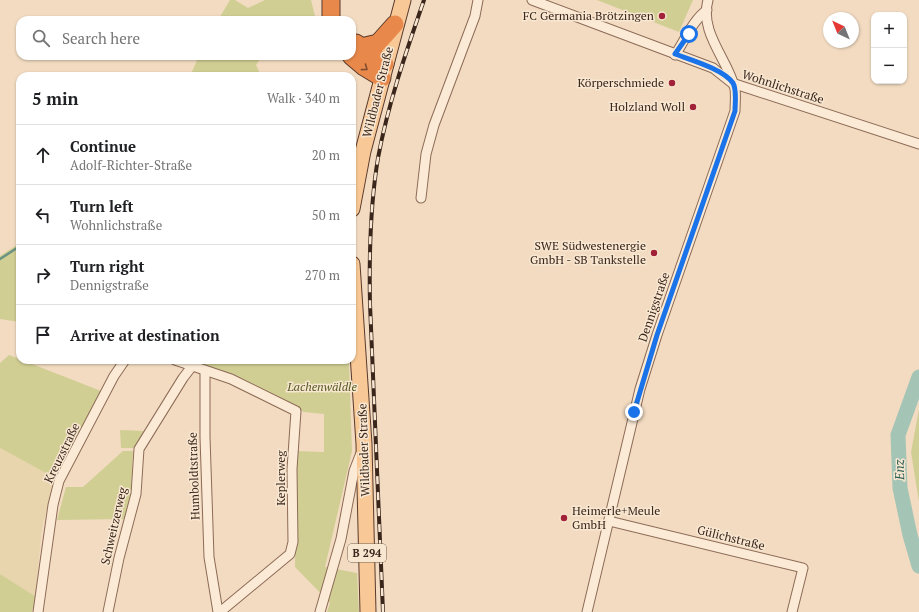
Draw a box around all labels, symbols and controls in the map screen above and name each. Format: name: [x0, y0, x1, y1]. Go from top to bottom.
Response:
place label: FC Germania Brötzingen: [523, 8, 654, 23]
marker: FC Germania Brötzingen: [657, 11, 667, 21]
north arrow: [823, 12, 859, 48]
map controls: [871, 12, 907, 84]
button: +: [871, 12, 907, 48]
search box: [16, 16, 356, 60]
route start: [680, 25, 698, 43]
icon: search: [30, 27, 52, 49]
text: Search here: [62, 28, 140, 48]
street label: Wildbader Straße: [359, 45, 396, 139]
button: −: [871, 48, 907, 84]
one-way arrow: [361, 63, 368, 70]
street label: Wohnlichstraße: [740, 66, 826, 107]
place label: Körperschmiede: [578, 75, 664, 90]
marker: Körperschmiede: [667, 78, 677, 88]
text: 5 min: [32, 87, 79, 110]
text: Walk · 340 m: [267, 89, 340, 107]
place label: Holzland Woll: [609, 99, 685, 114]
marker: Holzland Woll: [688, 102, 698, 112]
text: Continue: [70, 136, 136, 156]
icon: ahead: [32, 144, 54, 166]
text: 20 m: [312, 146, 340, 164]
text: Adolf-Richter-Straße: [70, 156, 192, 174]
text: Turn left: [70, 196, 134, 216]
icon: left: [32, 204, 54, 226]
text: 50 m: [312, 206, 340, 224]
text: Wohnlichstraße: [70, 216, 162, 234]
place label: SWE Südwestenergie GmbH - SB Tankstelle: [530, 238, 646, 267]
marker: SWE Südwestenergie GmbH - SB Tankstelle: [649, 248, 659, 258]
text: Turn right: [70, 256, 145, 276]
icon: right: [32, 264, 54, 286]
text: 270 m: [305, 266, 340, 284]
street label: Dennigstraße: [635, 270, 672, 344]
text: Dennigstraße: [70, 276, 149, 294]
icon: arrive: [32, 324, 54, 346]
text: Arrive at destination: [70, 325, 220, 345]
park label: Lachenwäldle: [286, 379, 357, 394]
street label: Wildbader Straße: [354, 403, 373, 497]
route end: [625, 403, 643, 421]
street label: Kreuzstraße: [41, 420, 83, 485]
street label: Humboldtstraße: [184, 432, 203, 520]
street label: Keplerweg: [273, 450, 288, 506]
water label: Enz: [890, 459, 908, 481]
street label: Schweitzerweg: [97, 485, 130, 566]
place label: Heimerle+Meule GmbH: [572, 503, 660, 532]
marker: Heimerle+Meule GmbH: [559, 513, 569, 523]
street label: Gülichstraße: [696, 522, 766, 553]
road number: B 294: [348, 544, 386, 562]

